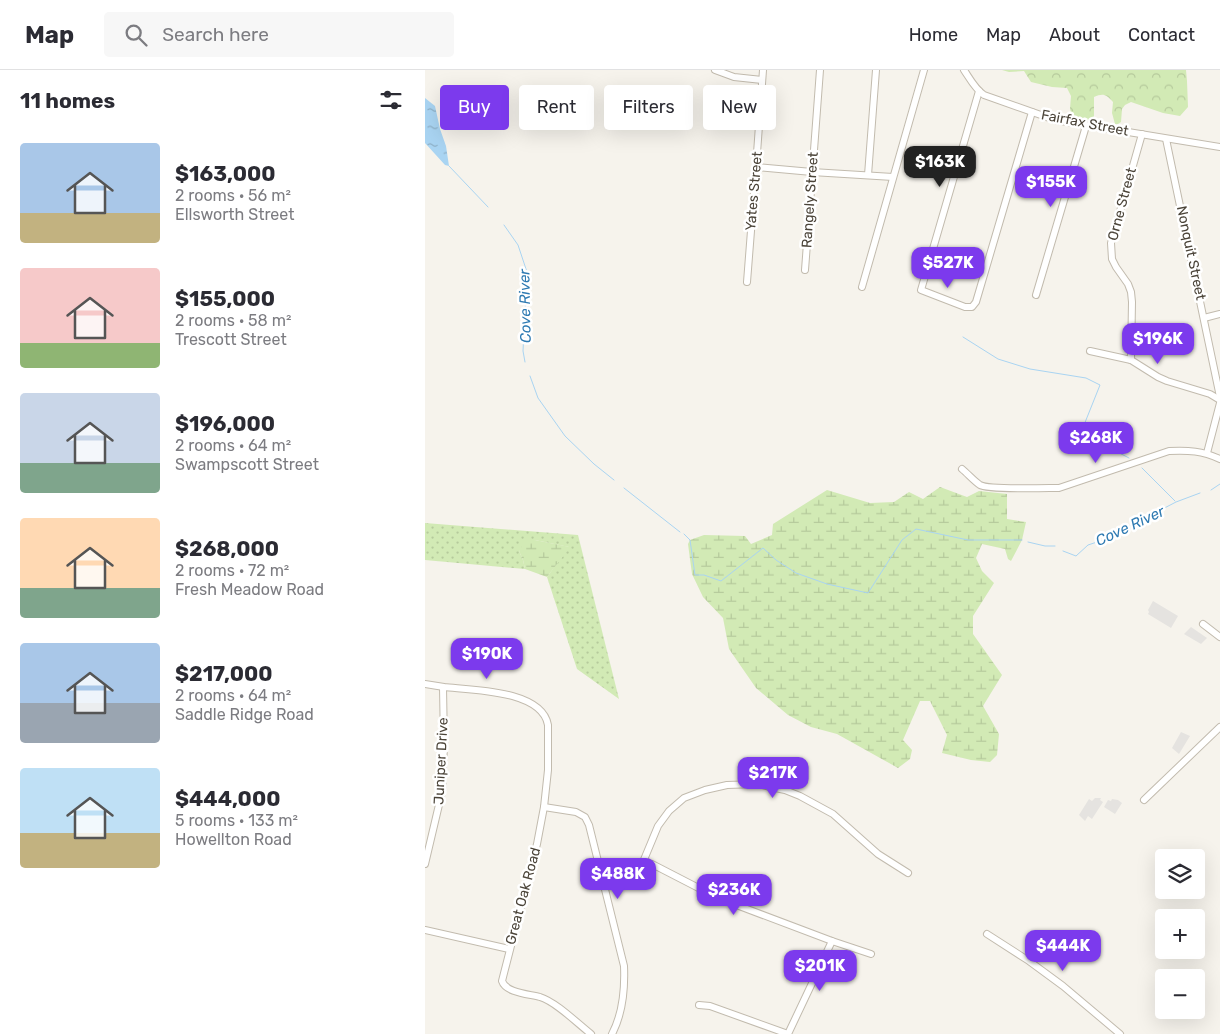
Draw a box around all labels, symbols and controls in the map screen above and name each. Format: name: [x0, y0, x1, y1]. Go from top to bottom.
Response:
search box: [104, 12, 454, 57]
text: Map: [25, 21, 74, 49]
icon: search: [122, 21, 150, 49]
text: Search here: [162, 23, 269, 46]
text: Home: [909, 24, 958, 46]
text: Map: [986, 24, 1021, 46]
text: About: [1049, 24, 1100, 46]
text: Contact: [1128, 24, 1195, 46]
chip: Buy: [440, 85, 509, 130]
chip: Rent: [519, 85, 594, 130]
chip: Filters: [604, 85, 693, 130]
chip: New: [703, 85, 776, 130]
icon: filters: [377, 86, 405, 114]
text: 11 homes: [20, 88, 115, 113]
street label: Fairfax Street: [1040, 106, 1131, 140]
pin: $163K: [905, 146, 975, 188]
street label: Yates Street: [742, 150, 766, 231]
street label: Rangely Street: [798, 151, 822, 249]
text: $163K: [915, 152, 965, 171]
text: $163,000: [175, 161, 276, 186]
icon: home: [60, 163, 120, 223]
street label: Orne Street: [1104, 165, 1140, 242]
pin: $155K: [1016, 166, 1086, 208]
text: $155K: [1026, 172, 1076, 191]
text: 2 rooms · 56 m²: [175, 186, 291, 205]
street label: Nonquit Street: [1173, 204, 1209, 302]
text: Ellsworth Street: [175, 205, 294, 224]
pin: $527K: [913, 246, 983, 289]
text: $527K: [922, 253, 974, 272]
water label: Cove River: [515, 268, 535, 343]
text: $155,000: [175, 286, 275, 311]
icon: home: [60, 288, 120, 348]
text: 2 rooms · 58 m²: [175, 311, 291, 330]
pin: $196K: [1123, 322, 1193, 365]
text: $196K: [1133, 329, 1183, 348]
text: Trescott Street: [175, 330, 287, 349]
text: $196,000: [175, 411, 275, 436]
icon: home: [60, 413, 120, 473]
pin: $268K: [1061, 422, 1131, 464]
text: $268K: [1070, 428, 1122, 447]
text: 2 rooms · 64 m²: [175, 436, 291, 455]
text: Swampscott Street: [175, 455, 319, 474]
water label: Cove River: [1093, 502, 1168, 550]
text: $268,000: [175, 536, 279, 561]
icon: home: [60, 538, 120, 598]
text: 2 rooms · 72 m²: [175, 561, 289, 580]
text: Fresh Meadow Road: [175, 580, 324, 599]
pin: $190K: [452, 638, 522, 680]
text: $190K: [462, 644, 512, 663]
text: $217,000: [175, 661, 272, 686]
icon: home: [60, 663, 120, 723]
text: 2 rooms · 64 m²: [175, 686, 291, 705]
text: Saddle Ridge Road: [175, 705, 314, 724]
street label: Juniper Drive: [430, 717, 452, 805]
pin: $217K: [738, 756, 808, 799]
text: $217K: [749, 763, 797, 782]
text: $444,000: [175, 786, 280, 811]
icon: home: [60, 788, 120, 848]
text: 5 rooms · 133 m²: [175, 811, 298, 830]
text: Howellton Road: [175, 830, 292, 849]
street label: Great Oak Road: [502, 845, 544, 947]
map controls: [1155, 849, 1205, 1019]
button: layers: [1155, 849, 1205, 899]
pin: $488K: [583, 858, 653, 900]
text: $488K: [591, 864, 645, 883]
pin: $236K: [699, 874, 769, 916]
text: $236K: [708, 880, 760, 899]
button: +: [1155, 909, 1205, 959]
pin: $444K: [1028, 930, 1098, 972]
text: $444K: [1036, 936, 1090, 955]
pin: $201K: [785, 950, 855, 992]
text: $201K: [795, 956, 845, 975]
button: −: [1155, 969, 1205, 1019]

